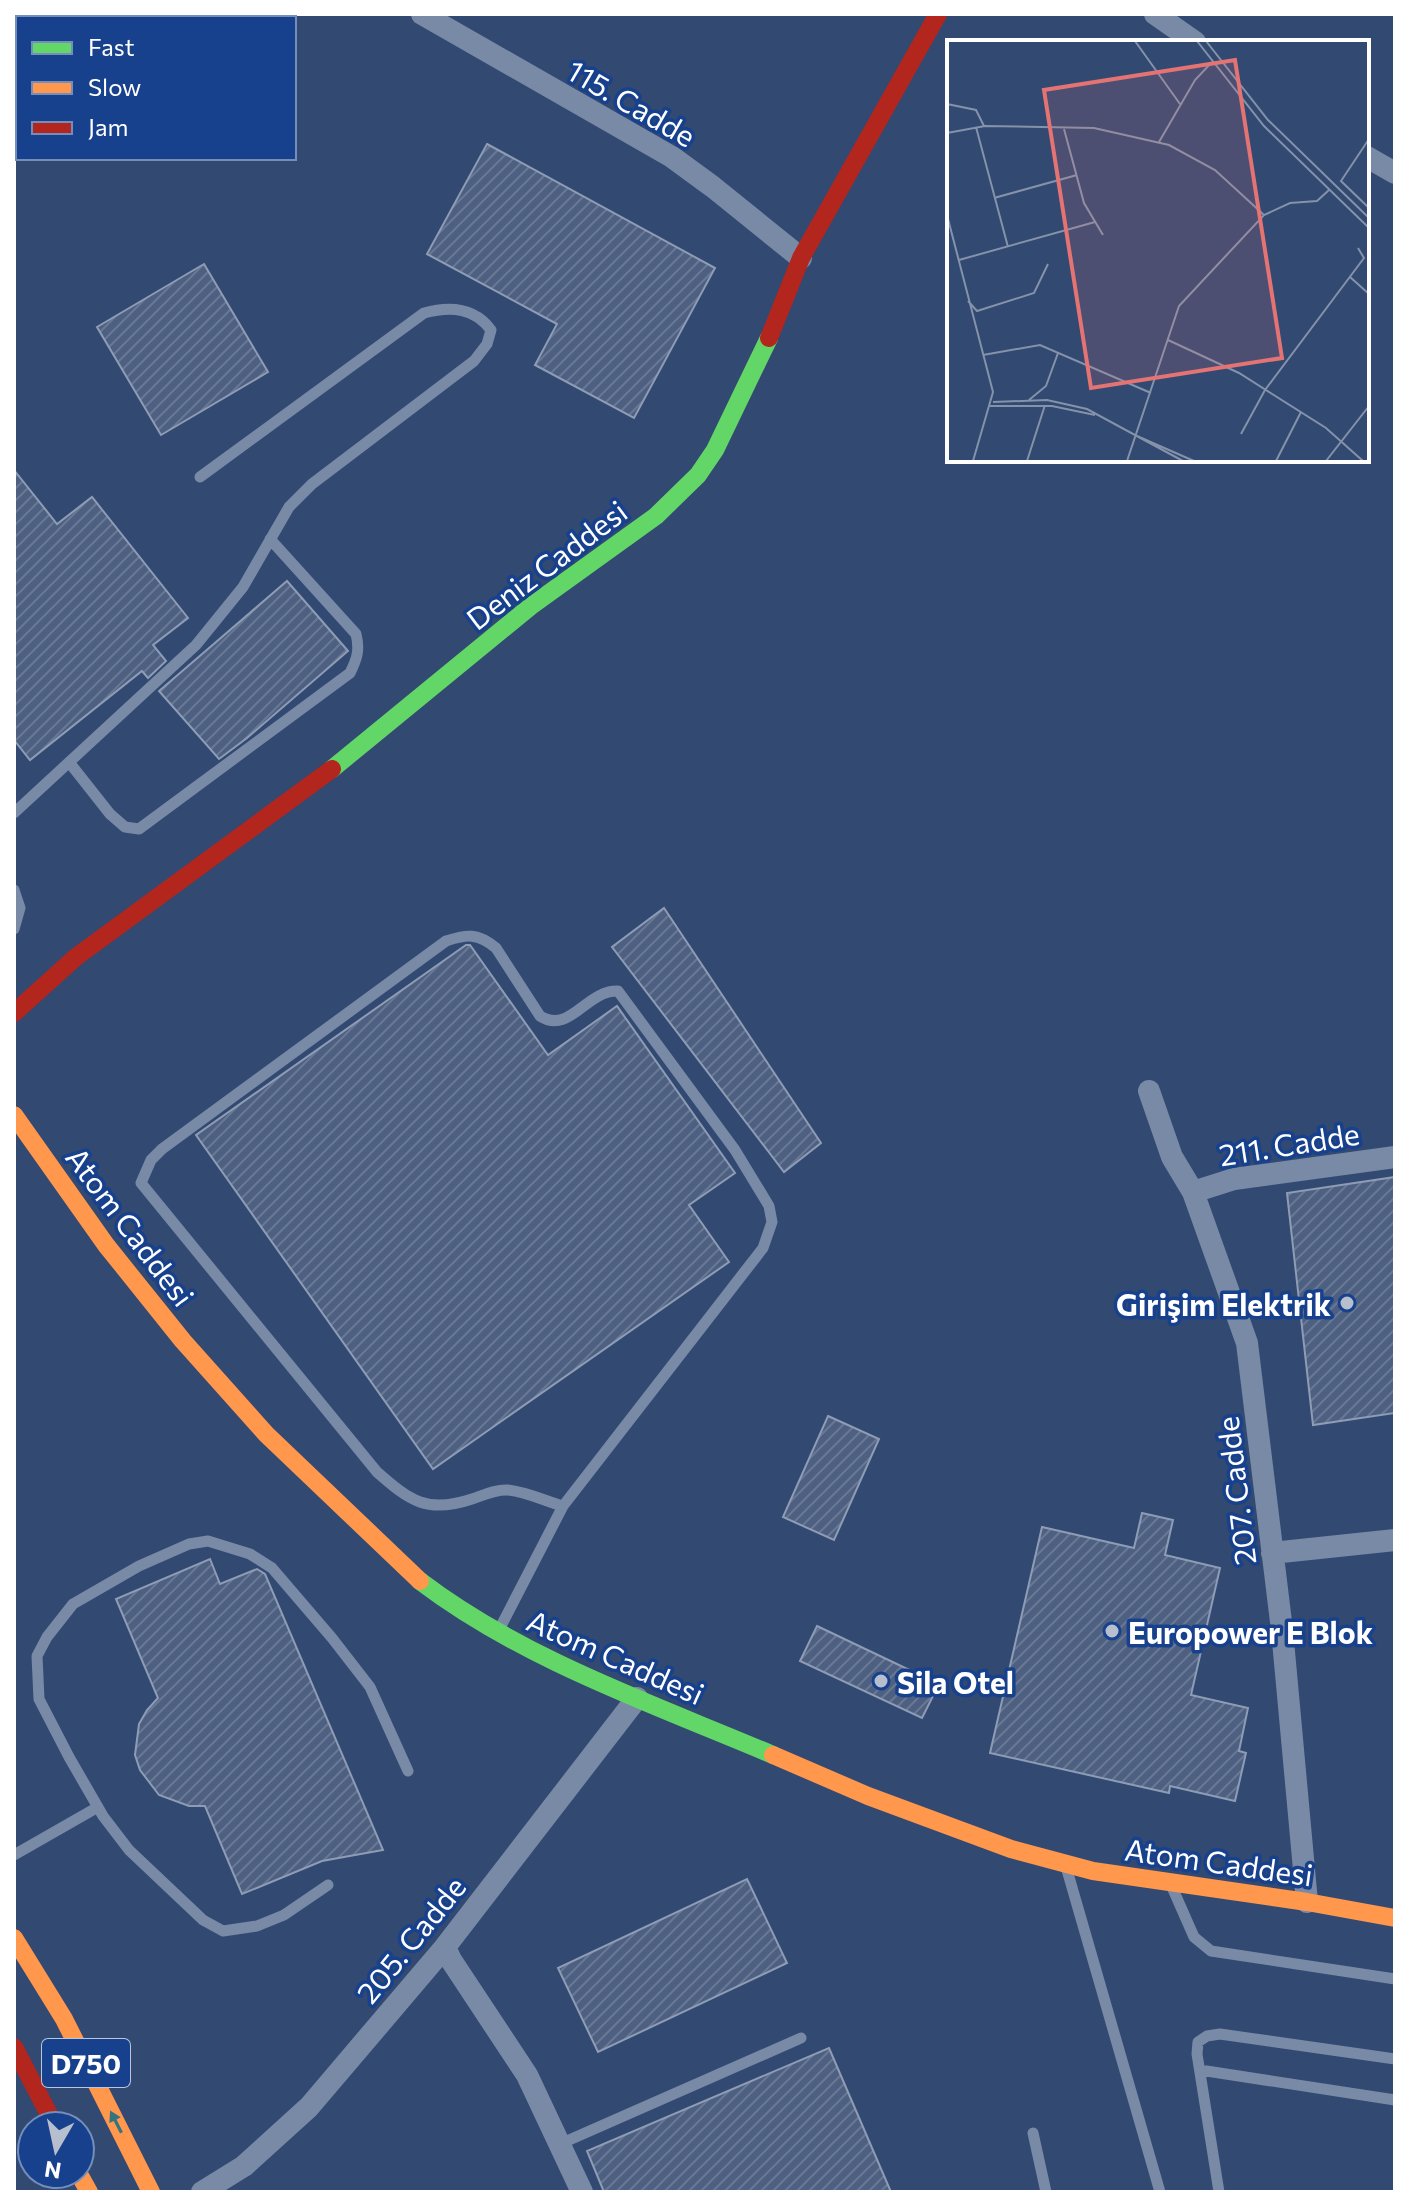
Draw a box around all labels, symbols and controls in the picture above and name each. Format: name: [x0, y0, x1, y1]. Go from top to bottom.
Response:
legend: [16, 16, 296, 160]
text: Fast: [88, 32, 135, 61]
inset map: [947, 40, 1369, 462]
street label: 115. Cadde: [561, 50, 703, 154]
text: Slow: [88, 72, 141, 101]
text: Jam: [88, 112, 128, 141]
street label: Deniz Caddesi: [458, 492, 634, 636]
street label: 211. Cadde: [1216, 1114, 1362, 1172]
street label: Atom Caddesi: [59, 1139, 203, 1313]
place label: Girişim Elektrik: [1116, 1285, 1331, 1323]
marker: Girişim Elektrik: [1338, 1294, 1356, 1312]
street label: 207. Cadde: [1208, 1415, 1262, 1567]
street label: Atom Caddesi: [522, 1601, 710, 1711]
place label: Europower E Blok: [1128, 1613, 1373, 1650]
marker: Europower E Blok: [1103, 1622, 1121, 1640]
place label: Sila Otel: [897, 1663, 1014, 1700]
marker: Sila Otel: [872, 1672, 890, 1690]
street label: Atom Caddesi: [1123, 1829, 1315, 1893]
street label: 205. Cadde: [348, 1868, 472, 2010]
road number: D750: [42, 2039, 130, 2087]
north arrow: [16, 2110, 96, 2190]
one-way arrow: [109, 2111, 123, 2134]
text: N: [43, 2156, 63, 2185]

